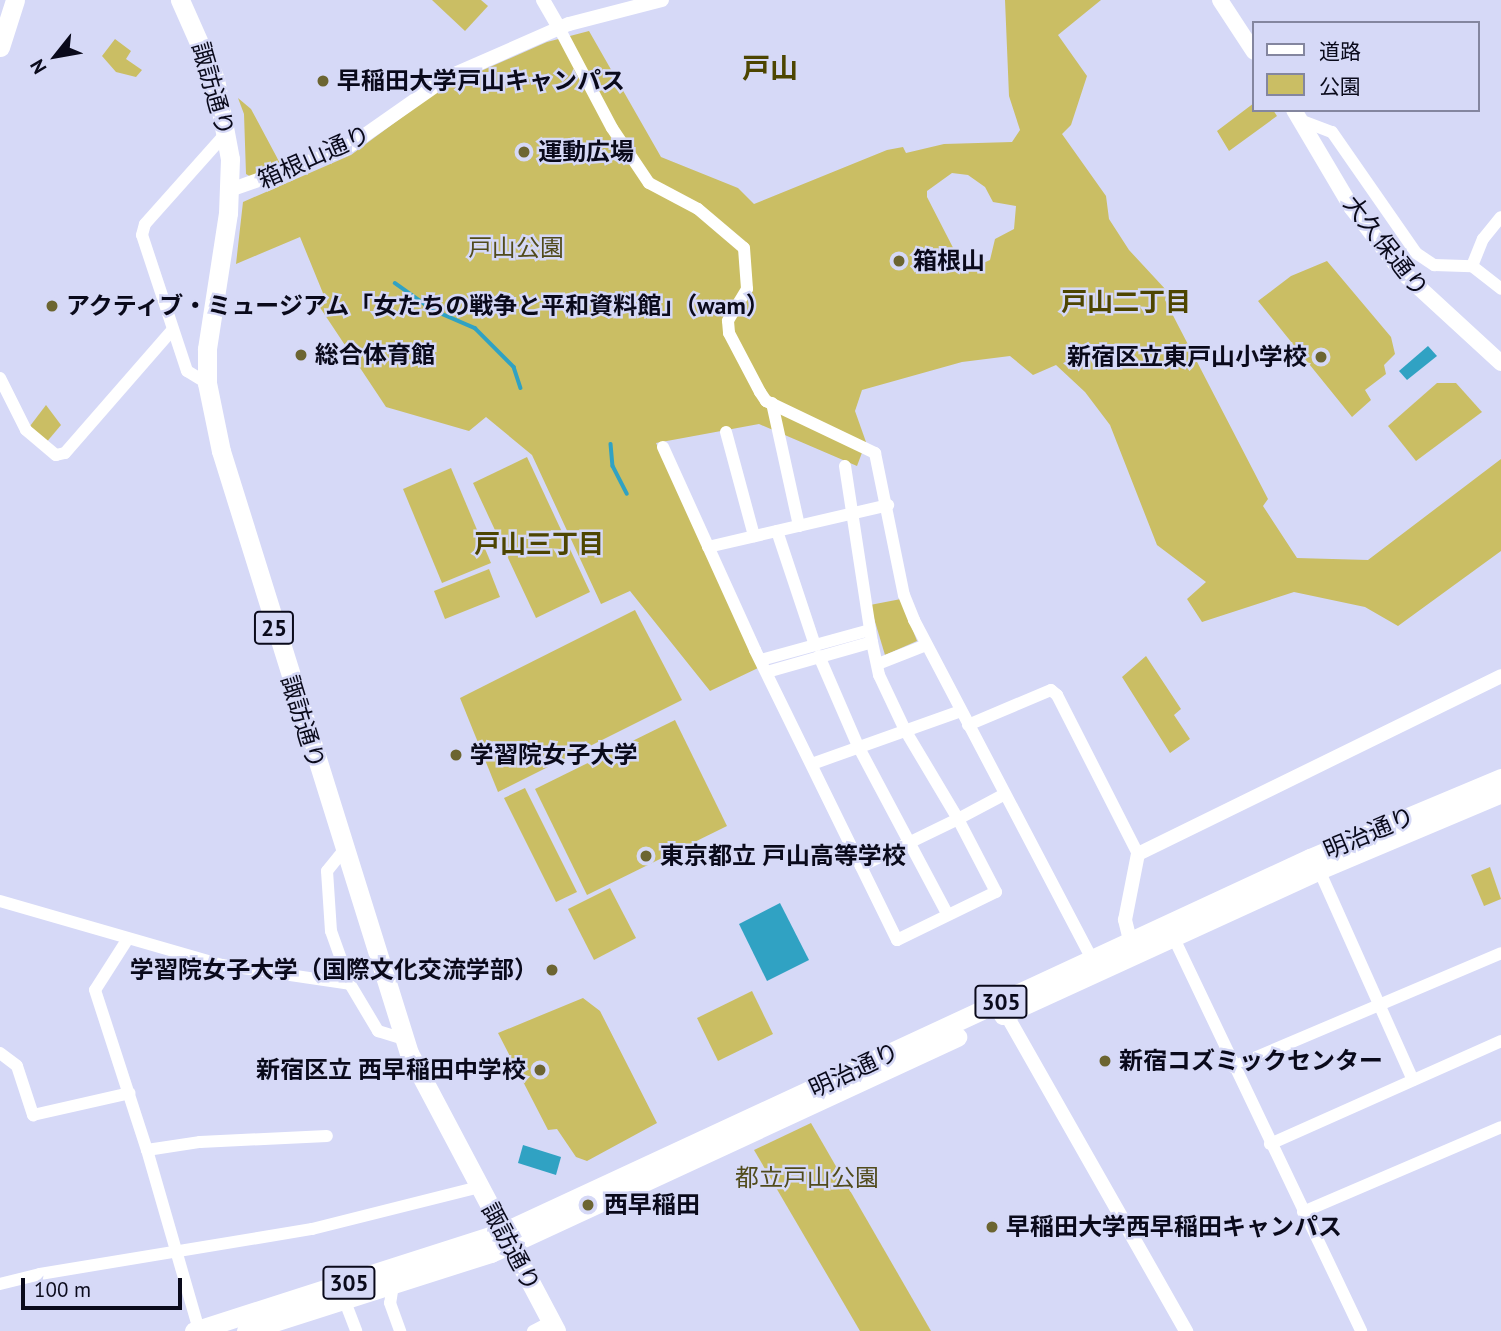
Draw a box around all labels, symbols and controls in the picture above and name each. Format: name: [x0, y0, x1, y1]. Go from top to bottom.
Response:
north arrow: [21, 21, 91, 91]
legend: [1252, 21, 1480, 112]
text: 道路: [1319, 38, 1361, 65]
street label: 諏訪通り: [186, 39, 240, 139]
district label: 戸山: [742, 51, 798, 85]
text: N: [25, 55, 52, 78]
place label: 早稲田大学戸山キャンパス: [337, 67, 625, 95]
marker: 早稲田大学戸山キャンパス: [315, 73, 331, 89]
text: 公園: [1319, 73, 1361, 100]
street label: 箱根山通り: [253, 119, 375, 195]
place label: 運動広場: [538, 138, 634, 166]
marker: 運動広場: [516, 144, 532, 160]
street label: 大久保通り: [1338, 190, 1434, 302]
park label: 戸山公園: [468, 234, 564, 262]
place label: 箱根山: [913, 247, 985, 275]
marker: 箱根山: [891, 253, 907, 269]
district label: 戸山二丁目: [1061, 286, 1191, 318]
place label: アクティブ・ミュージアム「女たちの戦争と平和資料館」（wam）: [66, 292, 775, 320]
marker: アクティブ・ミュージアム「女たちの戦争と平和資料館」（wam）: [44, 298, 60, 314]
place label: 総合体育館: [315, 341, 435, 369]
place label: 新宿区立東戸山小学校: [1067, 343, 1307, 371]
marker: 総合体育館: [293, 347, 309, 363]
marker: 新宿区立東戸山小学校: [1313, 349, 1329, 365]
district label: 戸山三丁目: [474, 528, 604, 560]
road number: 25: [253, 608, 295, 648]
street label: 諏訪通り: [275, 672, 331, 772]
place label: 学習院女子大学: [470, 741, 638, 769]
marker: 学習院女子大学: [448, 747, 464, 763]
street label: 明治通り: [1319, 801, 1419, 865]
place label: 東京都立 戸山高等学校: [660, 842, 906, 870]
marker: 東京都立 戸山高等学校: [638, 848, 654, 864]
place label: 学習院女子大学（国際文化交流学部）: [130, 956, 538, 984]
marker: 学習院女子大学（国際文化交流学部）: [544, 962, 560, 978]
road number: 305: [973, 982, 1029, 1021]
street label: 明治通り: [804, 1037, 904, 1103]
place label: 新宿コズミックセンター: [1119, 1047, 1383, 1075]
marker: 新宿コズミックセンター: [1097, 1053, 1113, 1069]
place label: 新宿区立 西早稲田中学校: [256, 1056, 526, 1084]
marker: 新宿区立 西早稲田中学校: [532, 1062, 548, 1078]
park label: 都立戸山公園: [735, 1164, 879, 1192]
place label: 西早稲田: [604, 1191, 700, 1219]
marker: 西早稲田: [578, 1195, 598, 1215]
street label: 諏訪通り: [476, 1198, 546, 1296]
place label: 早稲田大学西早稲田キャンパス: [1006, 1213, 1342, 1241]
marker: 早稲田大学西早稲田キャンパス: [984, 1219, 1000, 1235]
scale bar: [24, 1264, 186, 1308]
road number: 305: [321, 1264, 377, 1302]
text: 100 m: [34, 1276, 91, 1303]

